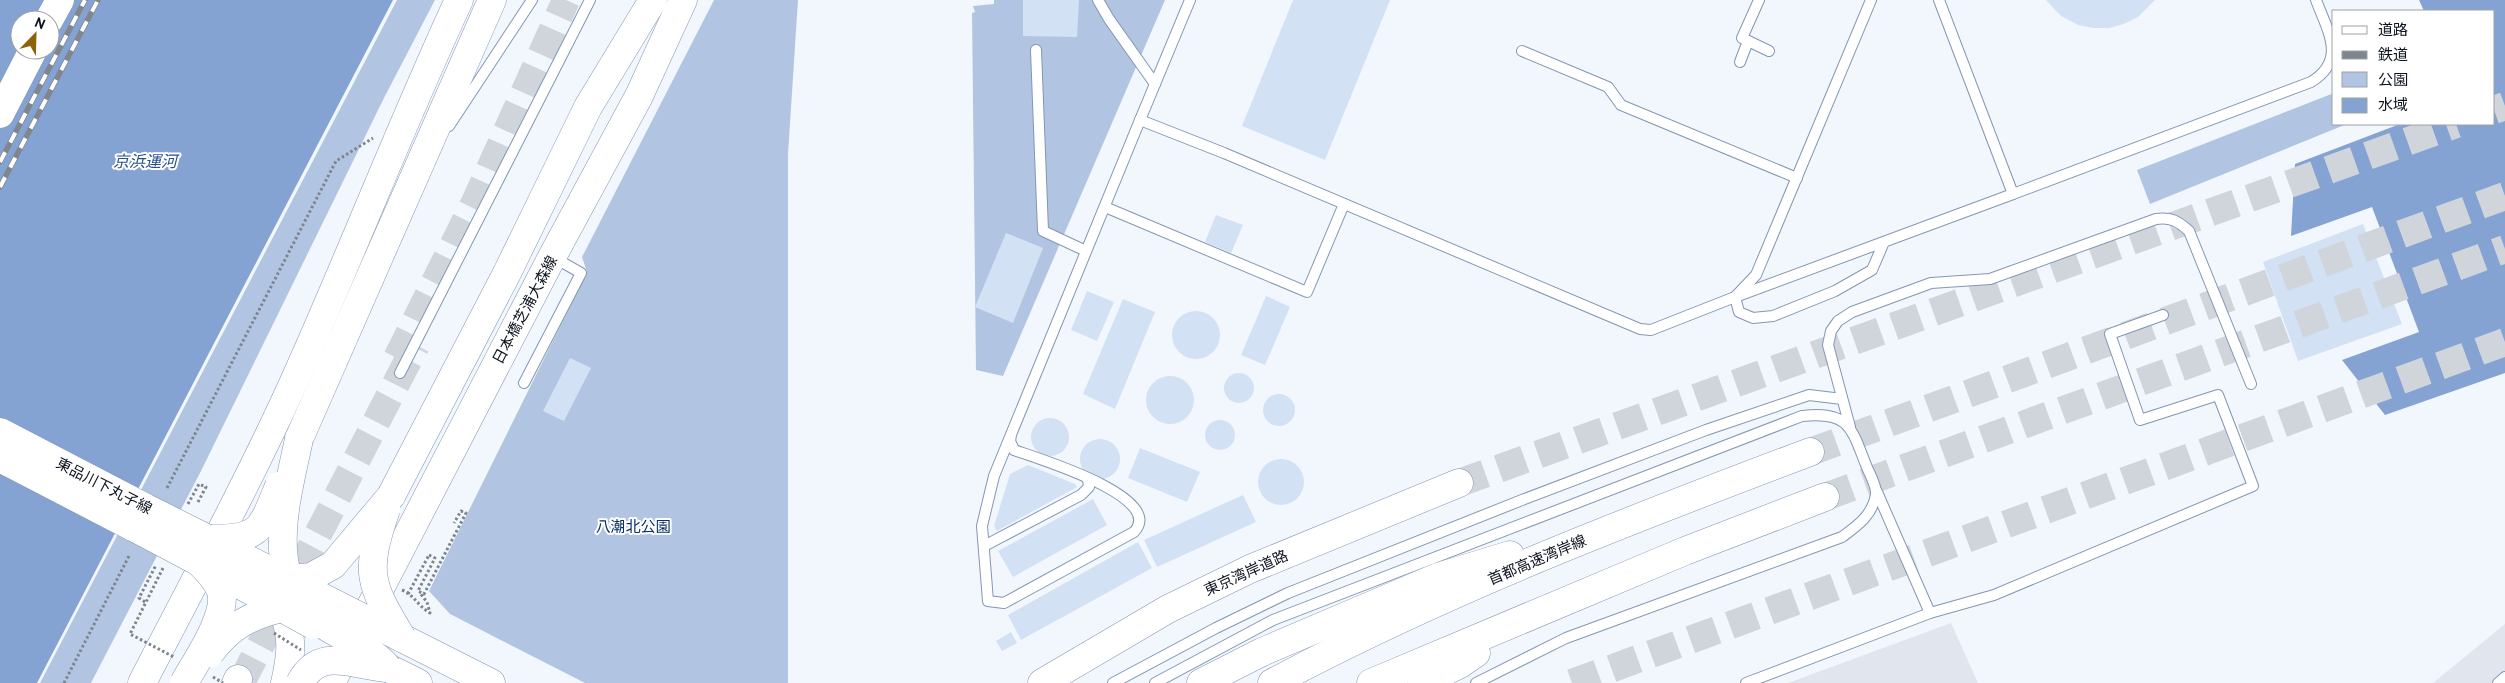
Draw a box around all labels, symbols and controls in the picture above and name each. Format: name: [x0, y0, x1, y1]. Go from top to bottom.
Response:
north arrow: [10, 10, 60, 60]
legend: [2332, 10, 2495, 125]
text: N: [32, 15, 47, 34]
text: 道路: [2378, 22, 2408, 41]
text: 鉄道: [2378, 47, 2408, 66]
text: 公園: [2378, 72, 2408, 91]
text: 水域: [2378, 97, 2408, 116]
water label: 京浜運河: [113, 153, 180, 173]
street label: 日本橋芝浦大森線: [489, 253, 563, 368]
street label: 東品川下丸子線: [52, 455, 154, 520]
park label: 八潮北公園: [595, 518, 671, 538]
street label: 首都高速湾岸線: [1486, 532, 1590, 591]
street label: 東京湾岸道路: [1202, 547, 1292, 601]

